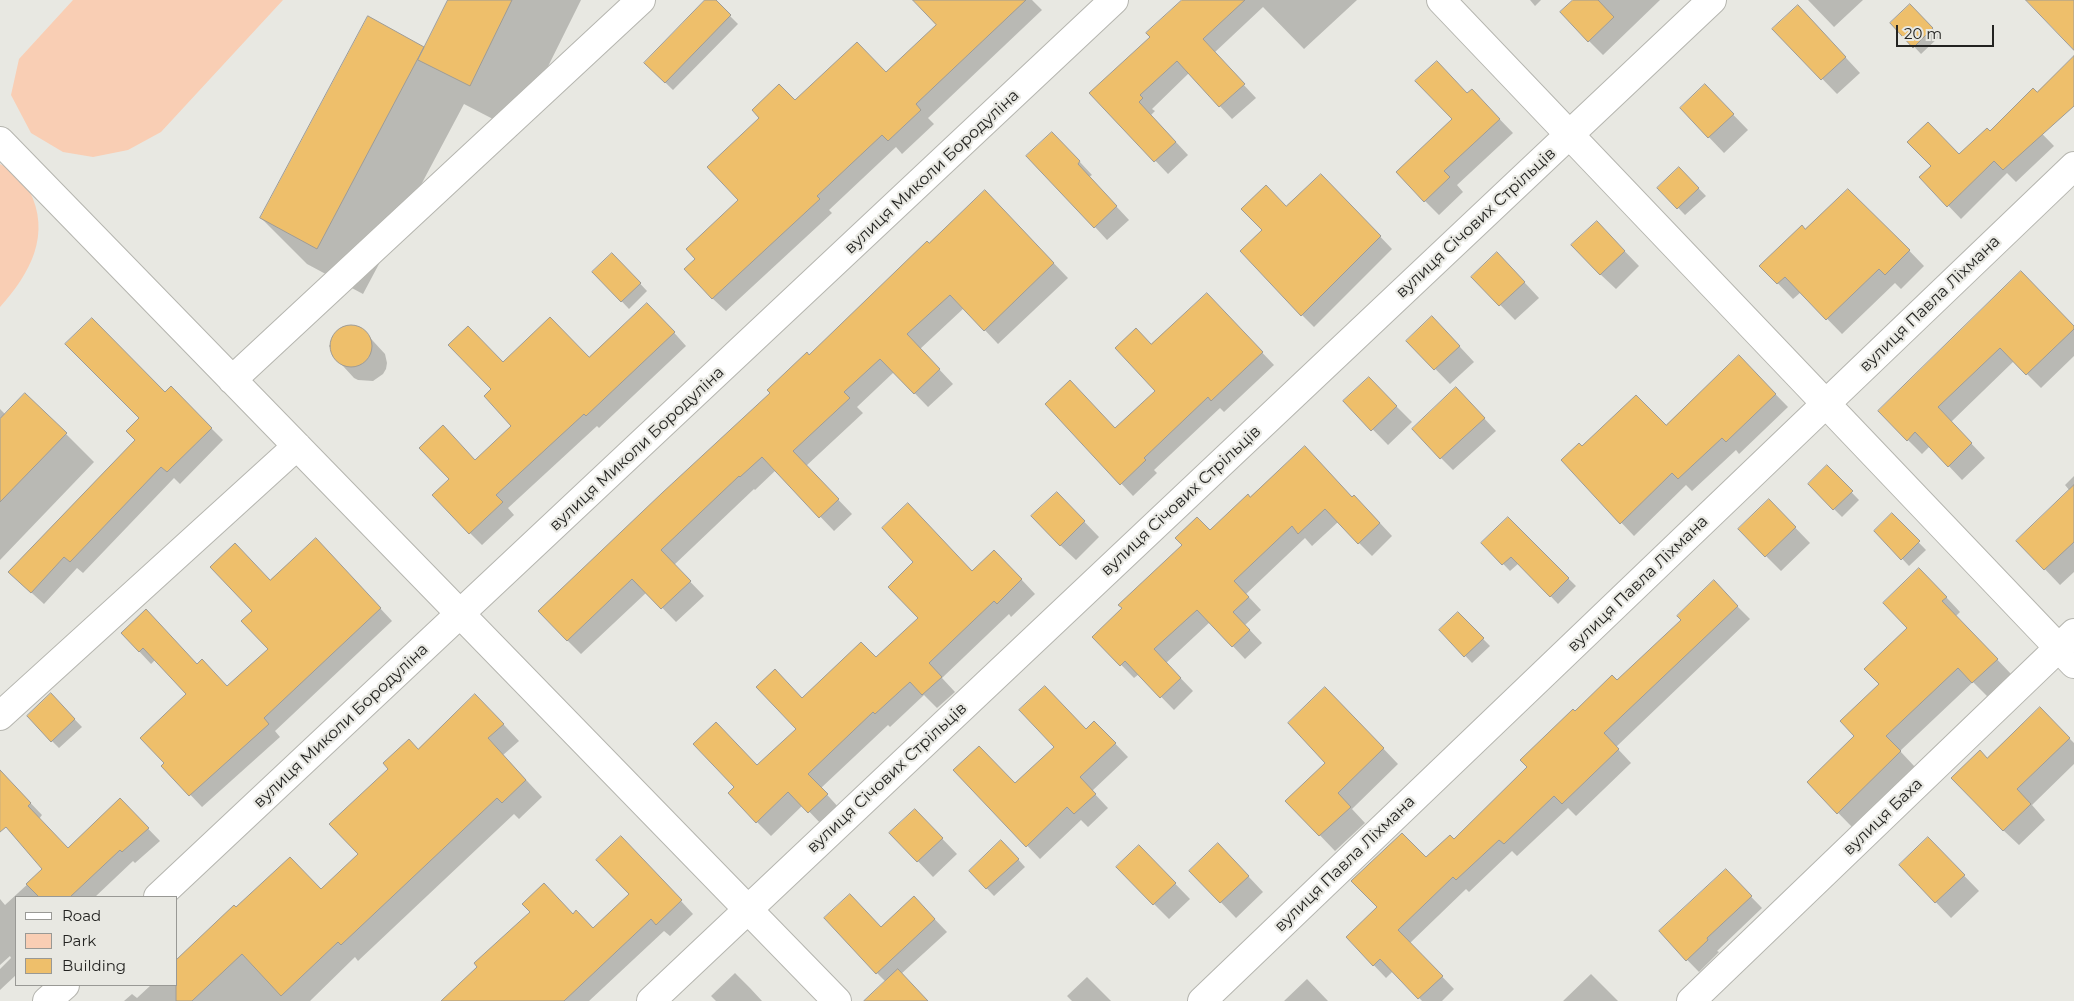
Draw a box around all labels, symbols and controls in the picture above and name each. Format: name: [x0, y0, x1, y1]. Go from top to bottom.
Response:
scale bar: [1899, 15, 1996, 47]
text: 20 m: [1904, 24, 1942, 43]
street label: вулиця Миколи Бородуліна: [841, 86, 1023, 258]
street label: вулиця Січових Стрільців: [1392, 144, 1560, 302]
street label: вулиця Павла Ліхмана: [1856, 232, 2004, 376]
street label: вулиця Миколи Бородуліна: [546, 363, 728, 535]
street label: вулиця Січових Стрільців: [1097, 422, 1265, 580]
street label: вулиця Павла Ліхмана: [1564, 512, 1712, 656]
street label: вулиця Миколи Бородуліна: [250, 640, 432, 812]
street label: вулиця Січових Стрільців: [803, 699, 971, 857]
street label: вулиця Баха: [1839, 774, 1927, 860]
street label: вулиця Павла Ліхмана: [1271, 792, 1419, 936]
legend: [15, 896, 178, 986]
text: Road: [62, 906, 101, 925]
text: Park: [62, 931, 96, 950]
text: Building: [62, 956, 126, 975]

